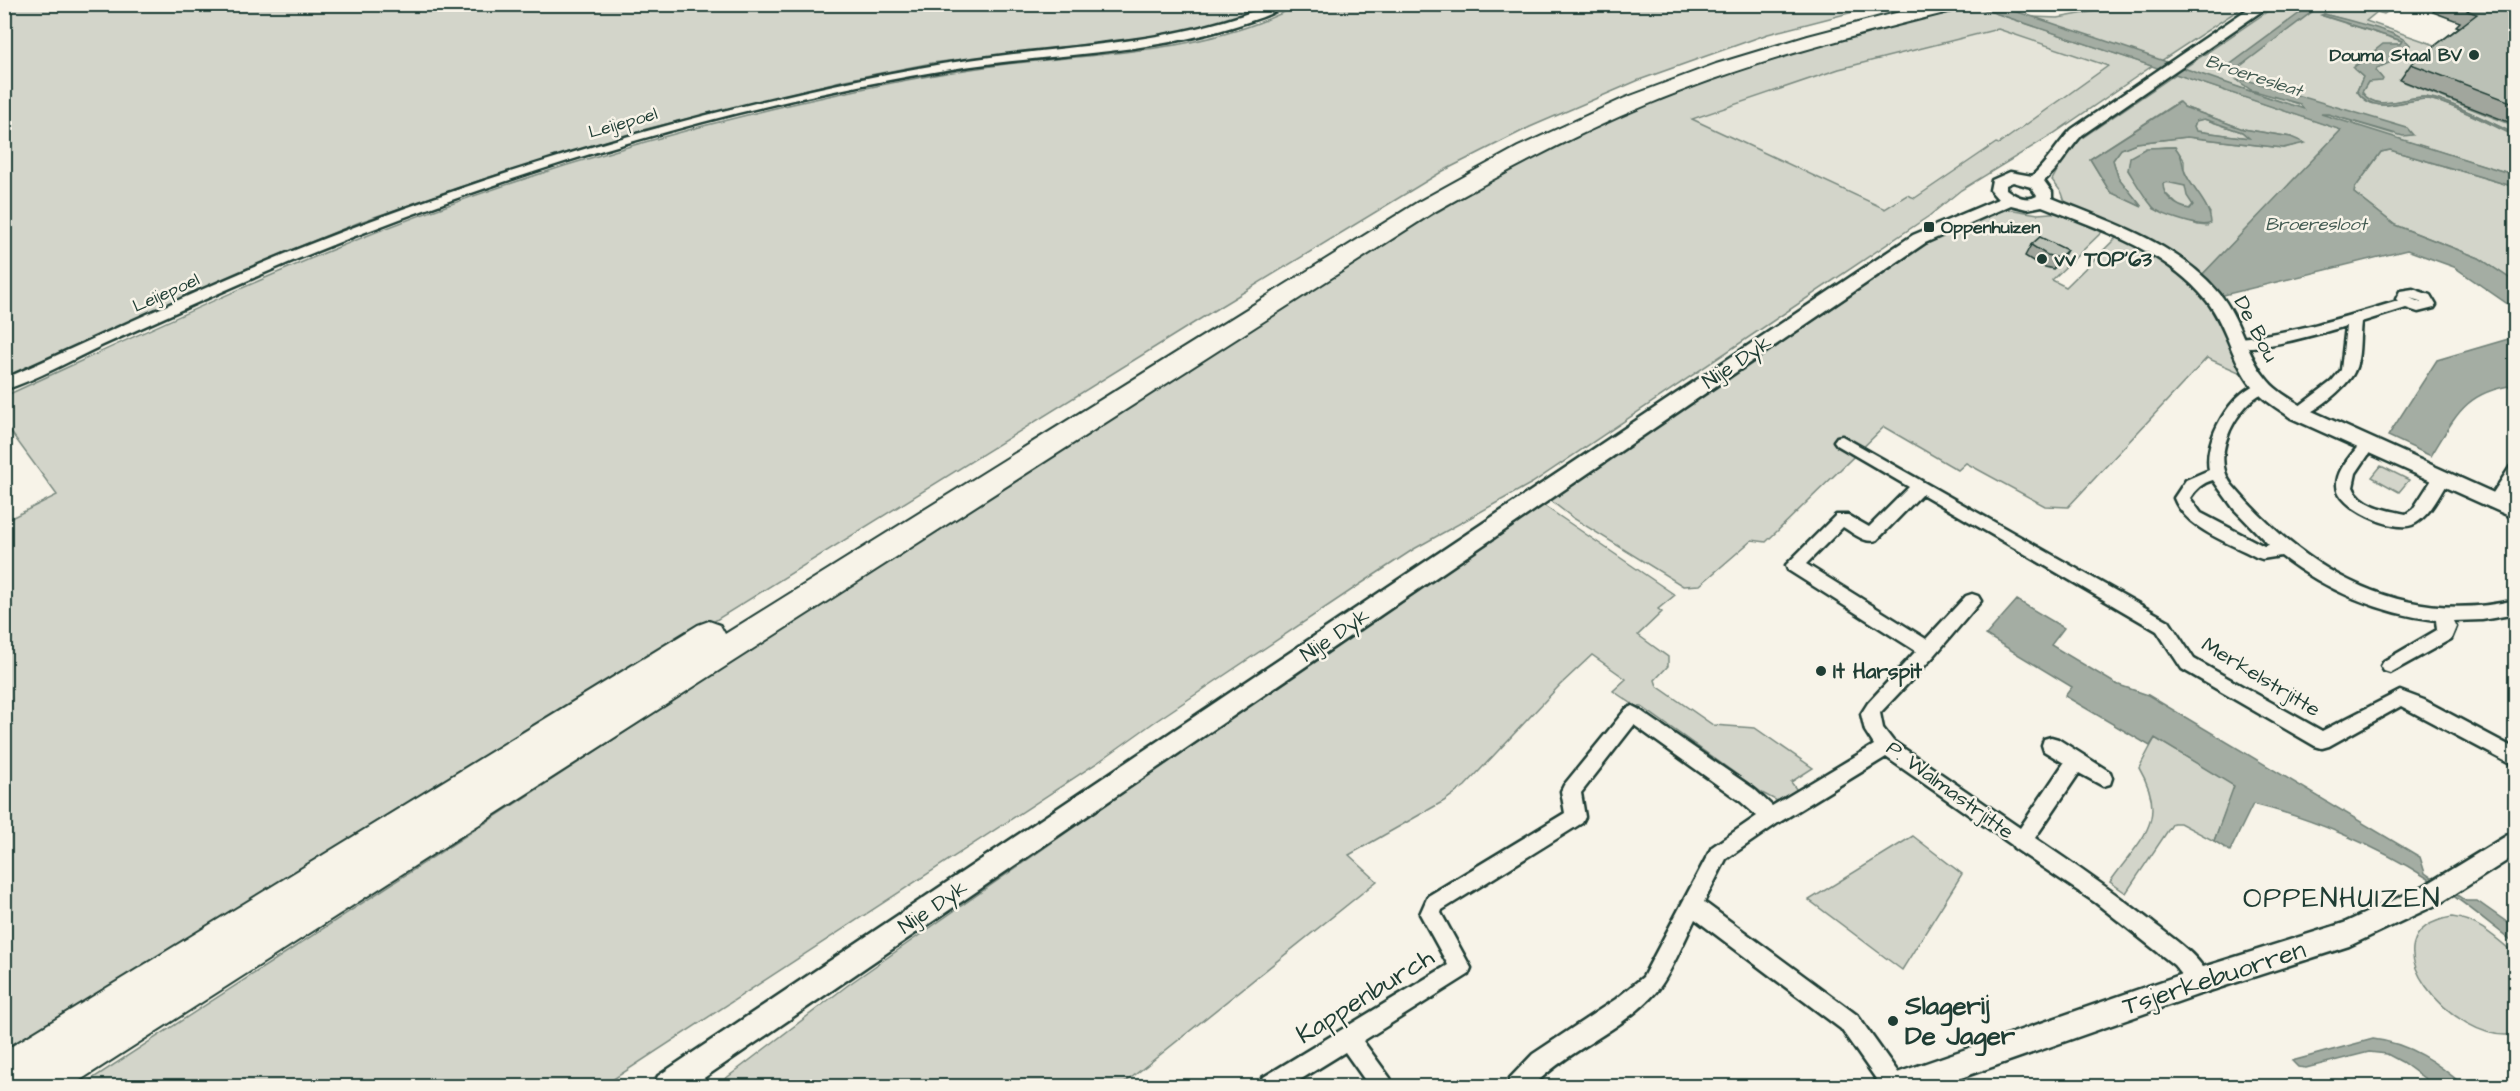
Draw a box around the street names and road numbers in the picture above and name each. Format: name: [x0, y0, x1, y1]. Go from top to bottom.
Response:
street label: Leijepoel: [586, 101, 661, 145]
street label: Leijepoel: [129, 267, 203, 319]
street label: De Bou: [2227, 291, 2286, 367]
street label: Nije Dyk: [1697, 328, 1779, 397]
street label: Nije Dyk: [1295, 601, 1377, 670]
street label: Merkelstrjitte: [2196, 630, 2326, 724]
street label: P. Walmastrjitte: [1880, 734, 2020, 846]
street label: Nije Dyk: [893, 873, 975, 942]
street label: Tsjerkebuorren: [2118, 931, 2310, 1025]
street label: Kappenburch: [1289, 939, 1441, 1053]

